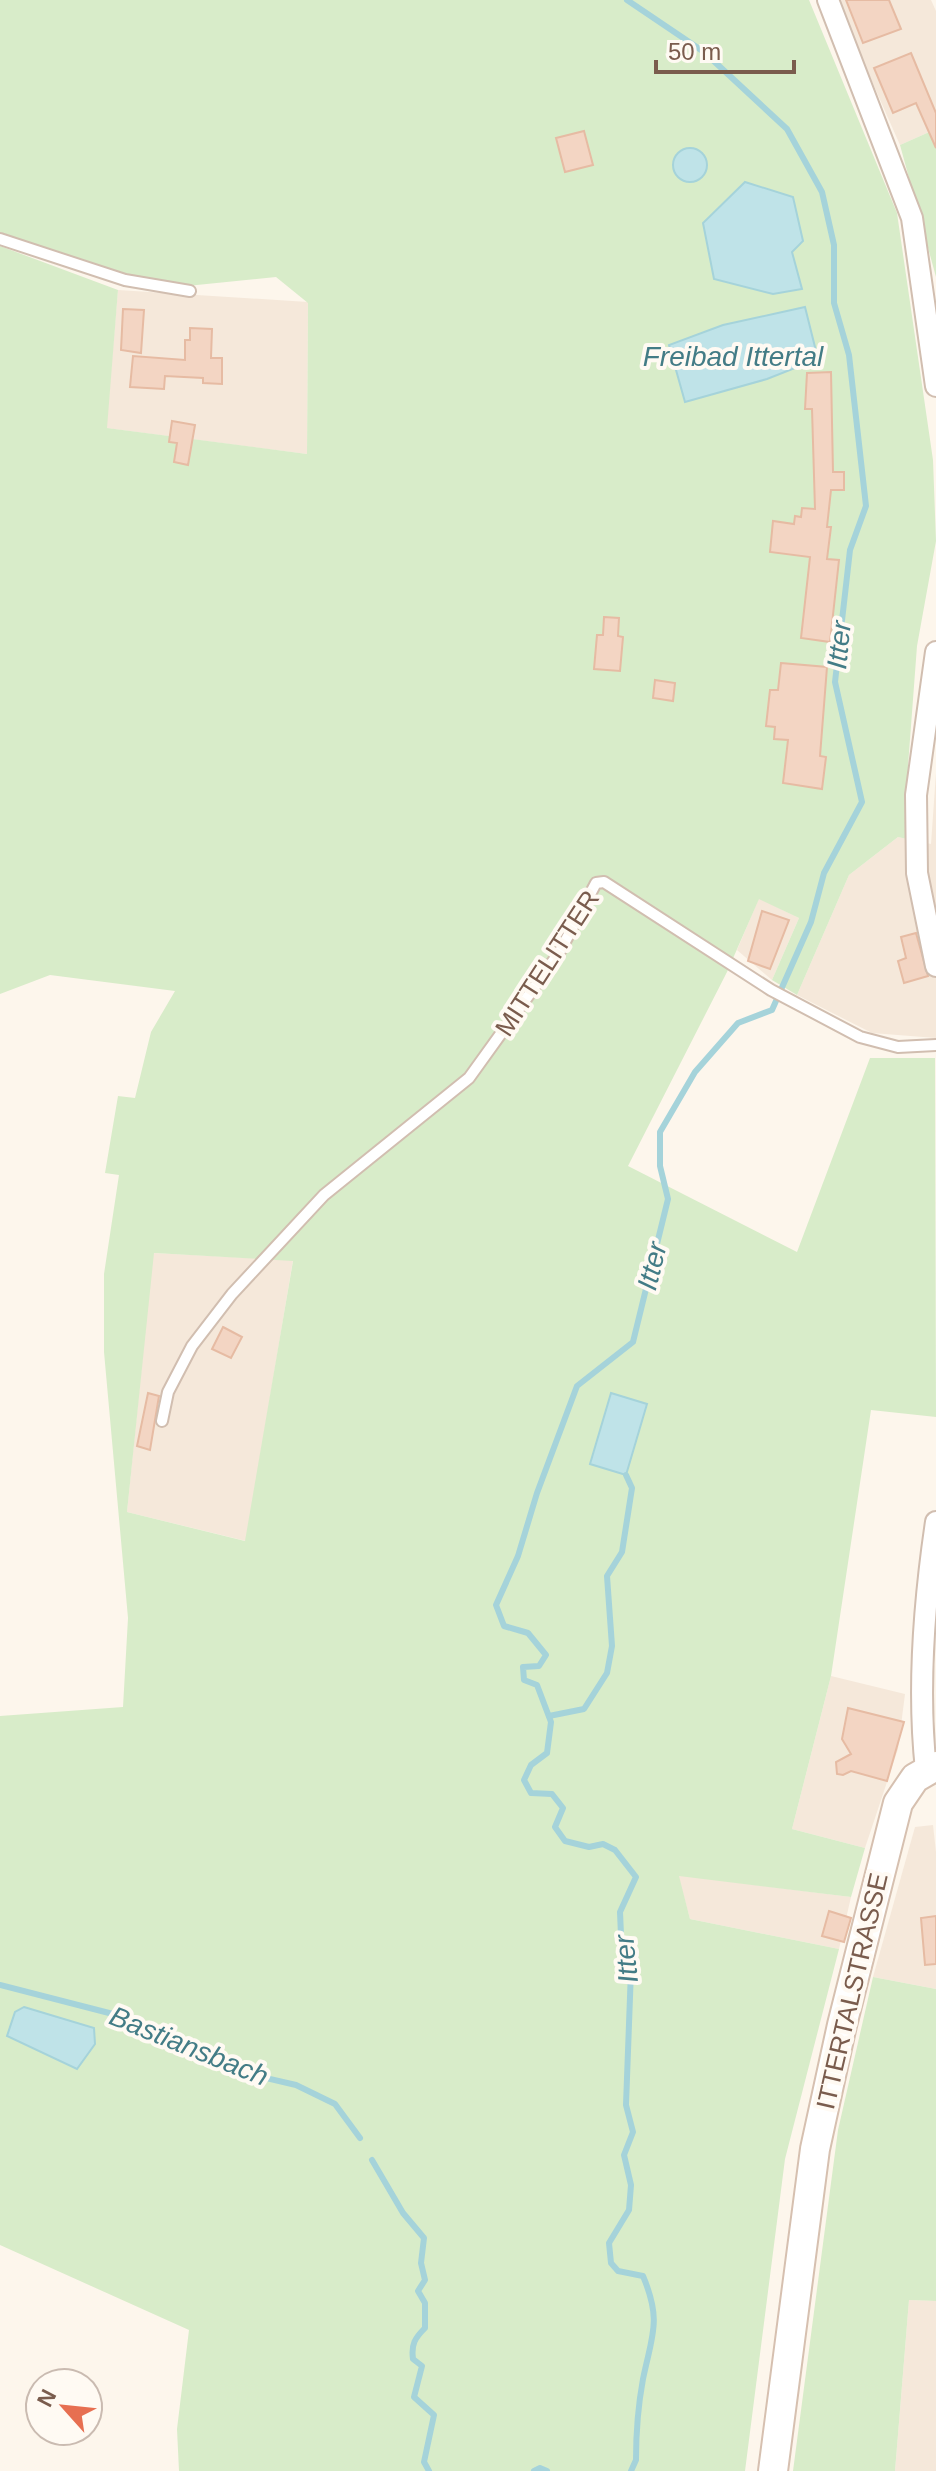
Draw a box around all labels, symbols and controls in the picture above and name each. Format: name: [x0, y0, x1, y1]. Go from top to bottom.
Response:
scale bar: [656, 24, 794, 74]
text: 50 m: [668, 38, 721, 65]
water label: Freibad Ittertal: [643, 341, 824, 372]
water label: Itter: [821, 618, 857, 671]
street label: MITTELITTER: [489, 885, 605, 1041]
water label: Itter: [631, 1237, 673, 1293]
street label: ITTERTALSTRASSE: [810, 1870, 894, 2112]
water label: Itter: [608, 1932, 644, 1985]
water label: Bastiansbach: [105, 2000, 273, 2092]
north arrow: [24, 2367, 104, 2447]
text: N: [32, 2385, 61, 2411]

